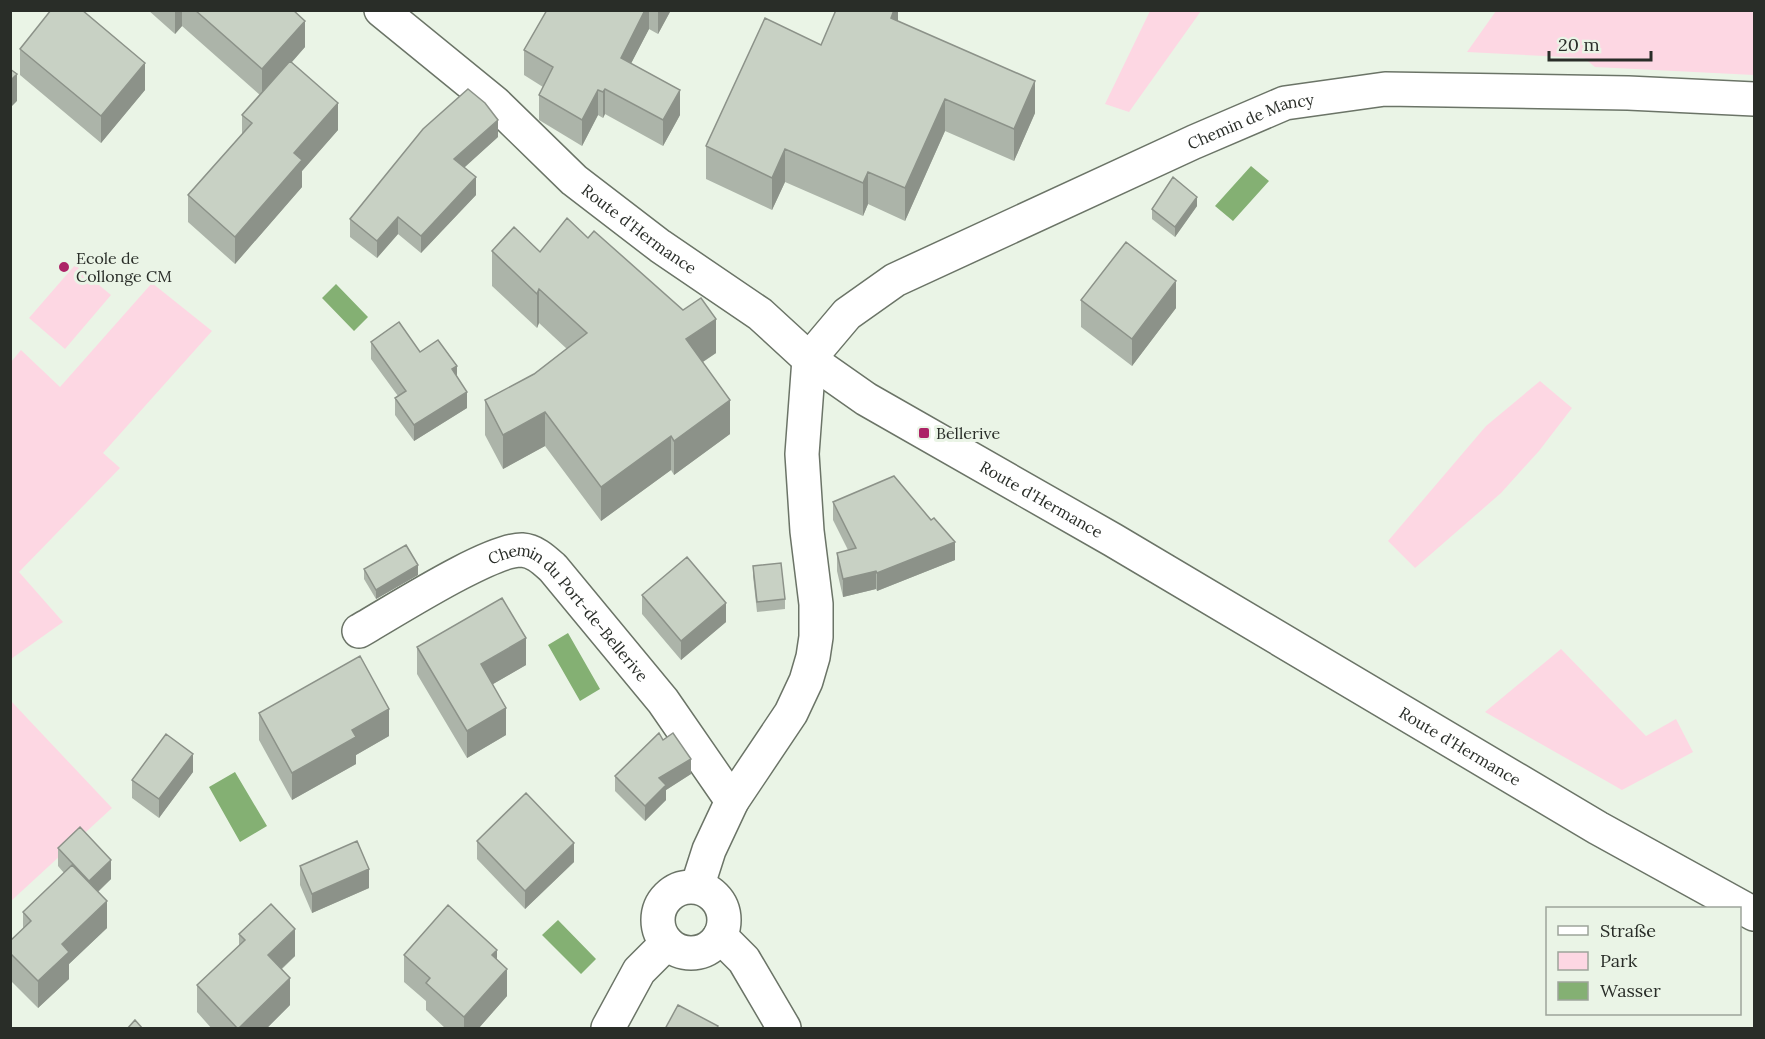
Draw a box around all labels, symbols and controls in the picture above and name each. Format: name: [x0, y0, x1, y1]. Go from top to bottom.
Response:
scale bar: [1549, 24, 1651, 62]
text: 20 m: [1558, 33, 1600, 56]
street label: Chemin de Mancy: [1184, 89, 1316, 154]
street label: Route d'Hermance: [578, 180, 701, 278]
place label: Ecole de Collonge CM: [76, 248, 172, 286]
marker: Ecole de Collonge CM: [57, 260, 71, 274]
place label: Bellerive: [936, 423, 1000, 443]
marker: Bellerive: [917, 426, 931, 440]
street label: Route d'Hermance: [977, 456, 1107, 542]
street label: Chemin du Port-de-Bellerive: [485, 539, 653, 686]
street label: Route d'Hermance: [1396, 702, 1525, 790]
legend: [1546, 907, 1741, 1015]
text: Straße: [1600, 919, 1656, 942]
text: Park: [1600, 949, 1638, 972]
text: Wasser: [1600, 979, 1661, 1002]

